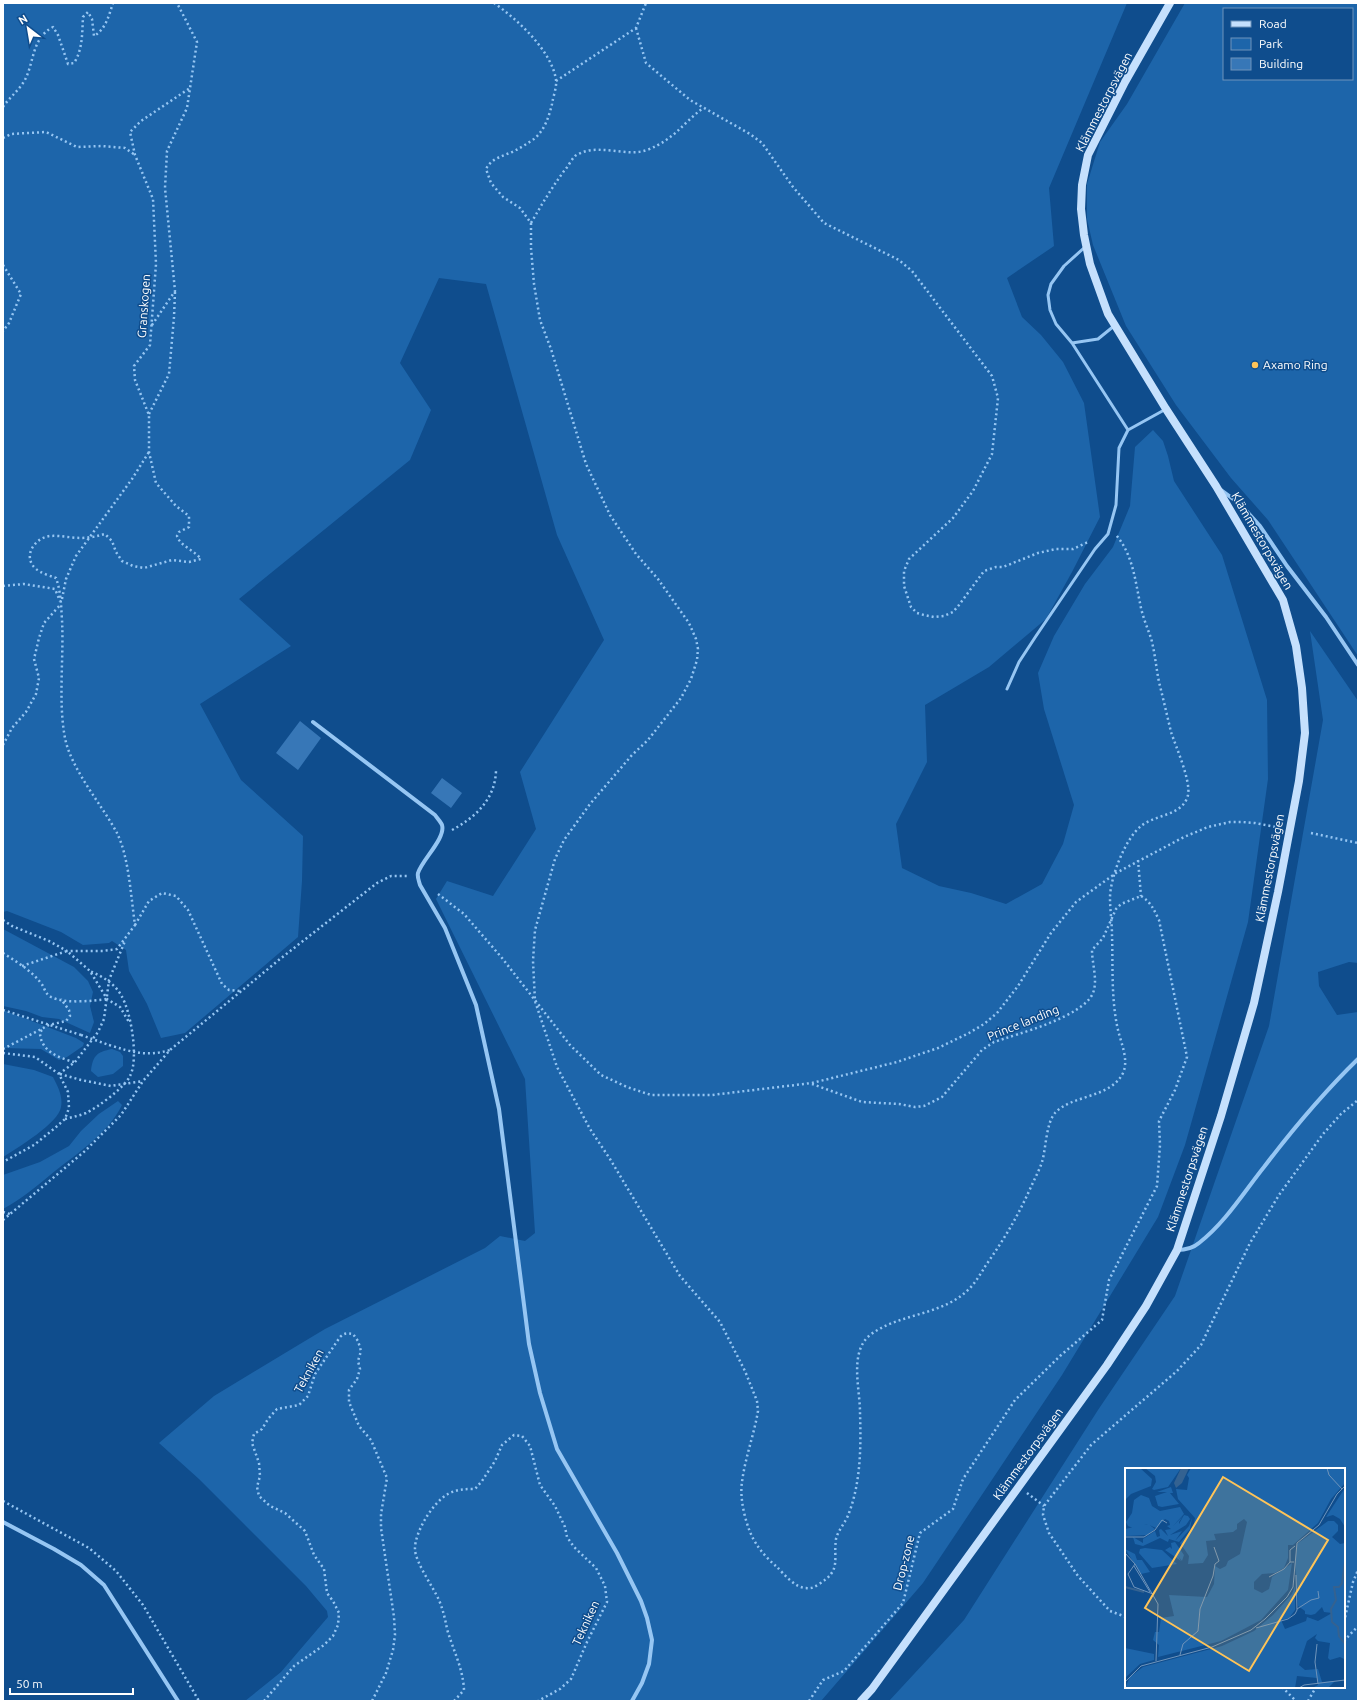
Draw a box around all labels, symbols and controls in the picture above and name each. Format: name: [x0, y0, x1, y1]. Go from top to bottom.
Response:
north arrow: [8, 8, 48, 48]
legend: [1223, 8, 1353, 80]
text: N: [16, 12, 29, 27]
text: Road: [1259, 17, 1287, 30]
text: Park: [1259, 37, 1283, 50]
street label: Klämmestorpsvägen: [1073, 50, 1134, 154]
text: Building: [1259, 57, 1303, 70]
street label: Granskogen: [135, 274, 152, 338]
place label: Axamo Ring: [1263, 358, 1328, 371]
marker: Axamo Ring: [1250, 360, 1260, 370]
street label: Klämmestorpsvägen: [1229, 490, 1296, 592]
street label: Klämmestorpsvägen: [1253, 813, 1286, 923]
street label: Prince landing: [985, 1002, 1061, 1043]
street label: Klämmestorpsvägen: [1163, 1124, 1210, 1233]
street label: Tekniken: [291, 1347, 326, 1395]
street label: Klämmestorpsvägen: [990, 1405, 1065, 1502]
inset map: [1125, 1468, 1345, 1688]
street label: Drop-zone: [890, 1534, 917, 1592]
street label: Tekniken: [570, 1598, 602, 1647]
scale bar: [10, 1670, 133, 1696]
text: 50 m: [16, 1677, 43, 1690]

